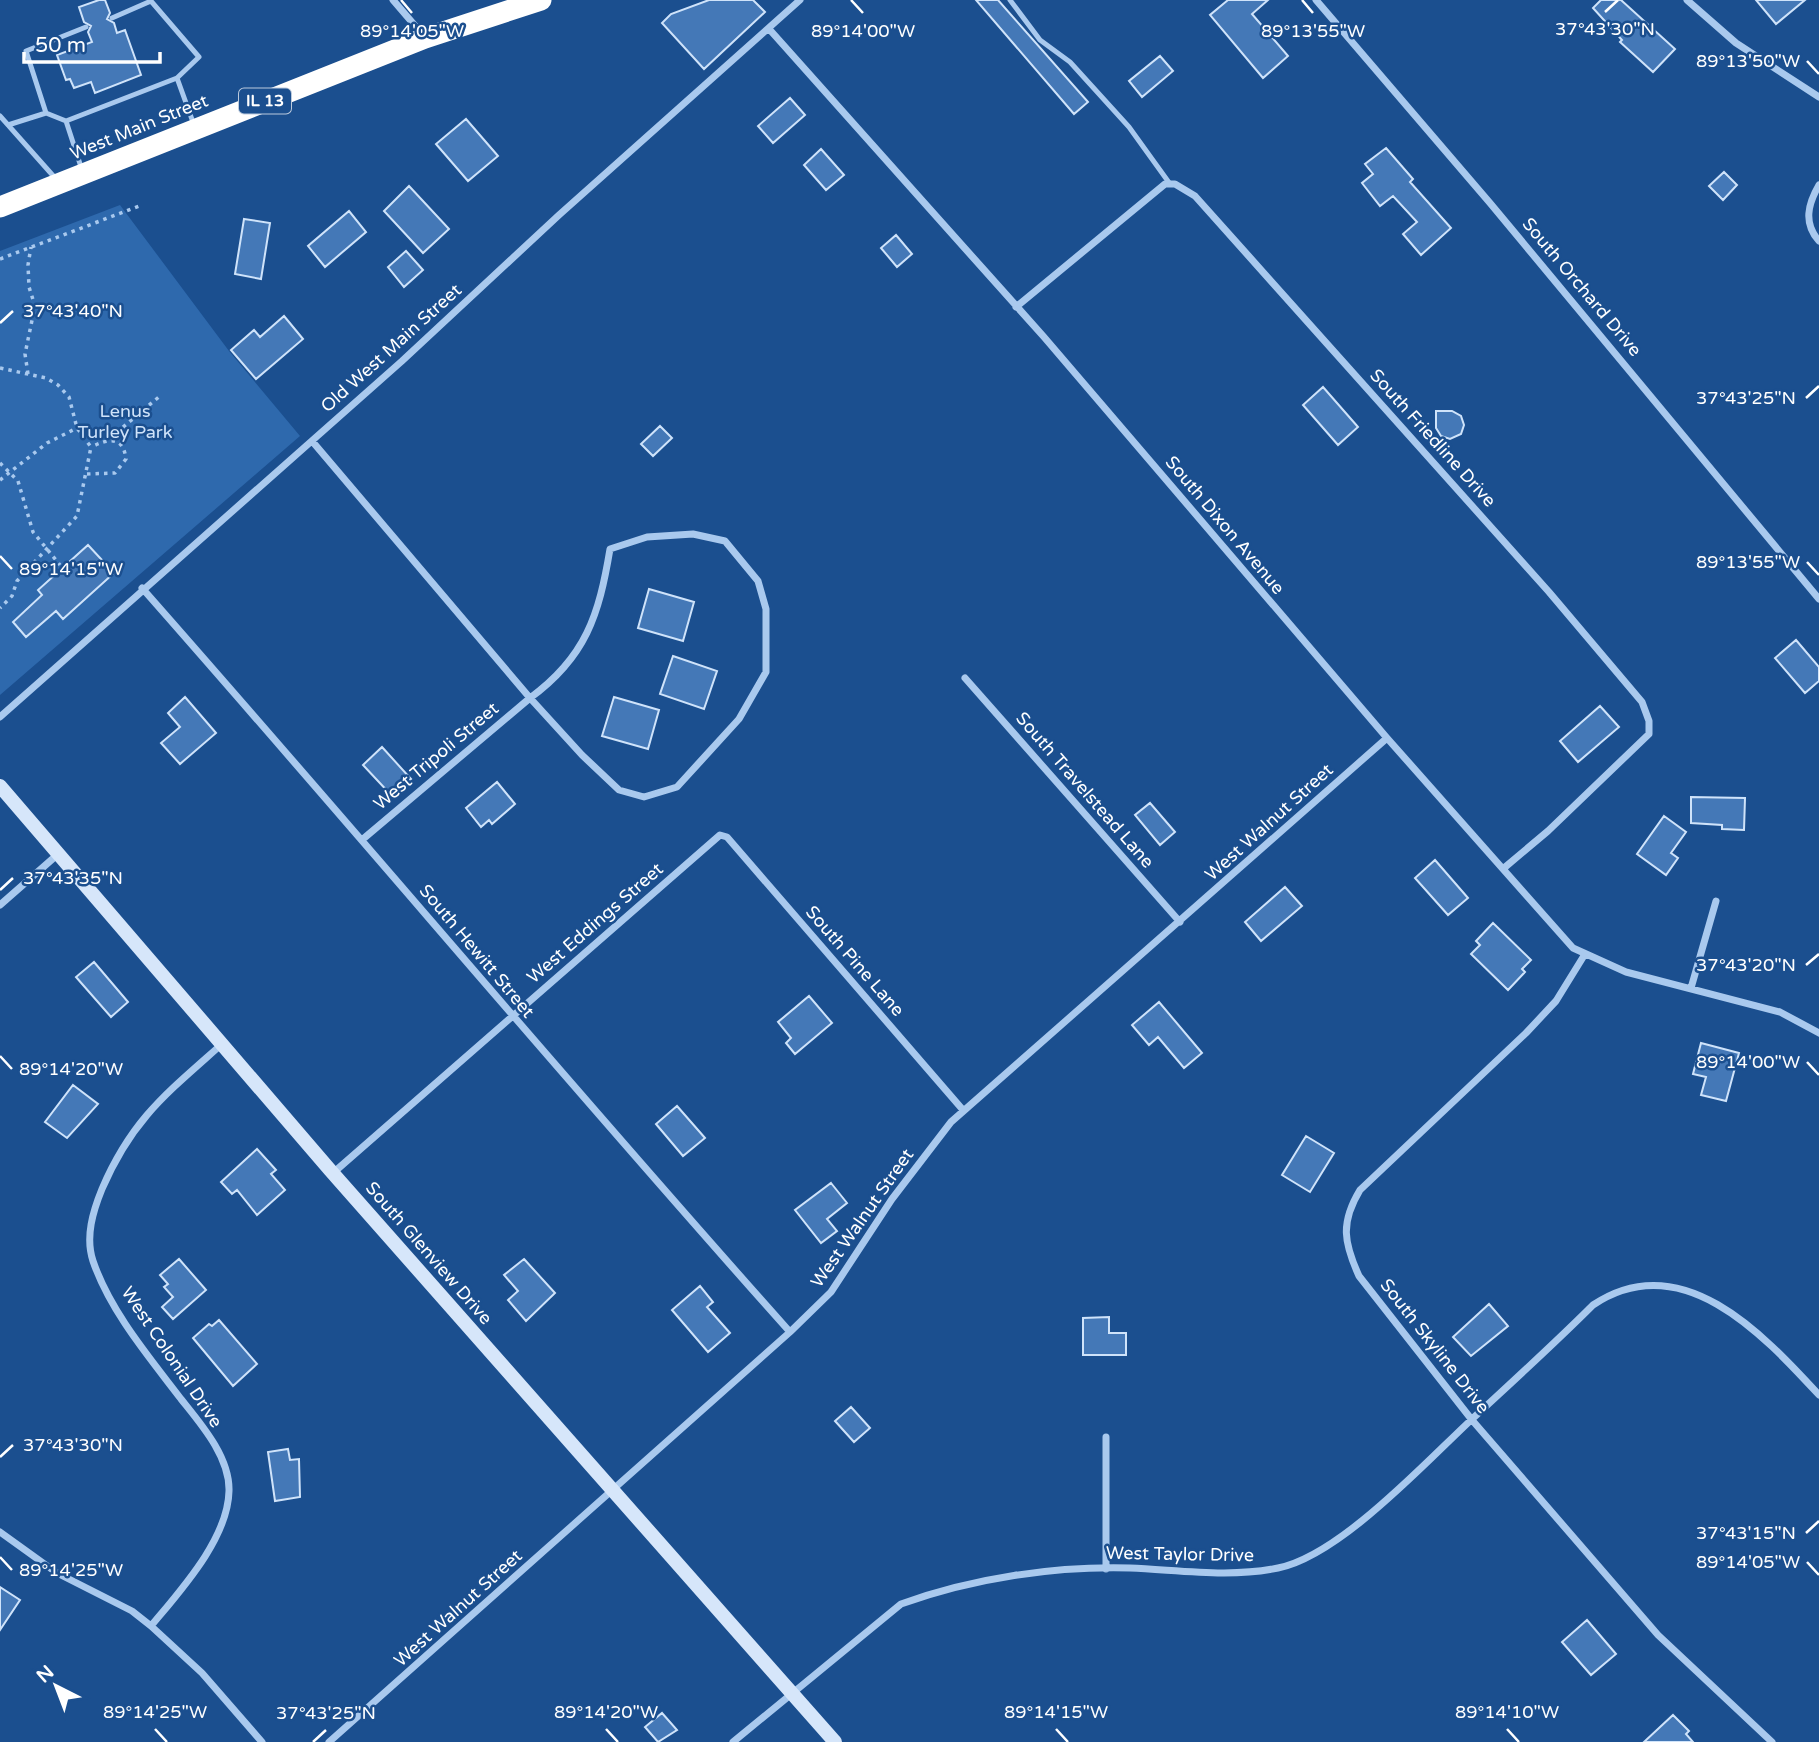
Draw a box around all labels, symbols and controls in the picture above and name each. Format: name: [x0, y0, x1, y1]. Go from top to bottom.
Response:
text: 37°43'30"N: [1555, 18, 1655, 40]
text: 89°14'05"W: [360, 20, 464, 42]
text: 89°14'00"W: [811, 20, 915, 42]
text: 89°13'55"W: [1261, 20, 1365, 42]
scale bar: [24, 21, 161, 65]
text: 50 m: [35, 33, 86, 58]
text: 89°13'50"W: [1696, 50, 1800, 72]
road number: IL 13: [239, 88, 291, 114]
street label: West Main Street: [67, 89, 211, 165]
street label: South Orchard Drive: [1518, 213, 1646, 361]
street label: Old West Main Street: [316, 279, 466, 417]
text: 37°43'40"N: [23, 300, 123, 322]
street label: South Friedline Drive: [1365, 364, 1501, 512]
text: 37°43'25"N: [1696, 387, 1796, 409]
park label: Lenus Turley Park: [77, 400, 173, 443]
street label: South Dixon Avenue: [1161, 451, 1289, 599]
text: 89°13'55"W: [1696, 551, 1800, 573]
text: 89°14'15"W: [19, 558, 123, 580]
street label: West Tripoli Street: [369, 697, 503, 815]
street label: South Travelstead Lane: [1011, 707, 1159, 873]
street label: West Walnut Street: [1200, 759, 1338, 885]
street label: West Eddings Street: [522, 858, 668, 988]
text: 37°43'35"N: [23, 867, 123, 889]
street label: South Hewitt Street: [415, 880, 539, 1022]
street label: South Pine Lane: [801, 901, 909, 1021]
text: 37°43'20"N: [1696, 954, 1796, 976]
text: 89°14'00"W: [1696, 1051, 1800, 1073]
text: 89°14'20"W: [19, 1058, 123, 1080]
street label: West Walnut Street: [806, 1144, 918, 1292]
street label: South Glenview Drive: [361, 1177, 497, 1329]
street label: South Skyline Drive: [1376, 1274, 1494, 1418]
street label: West Colonial Drive: [117, 1282, 227, 1432]
text: 37°43'30"N: [23, 1434, 123, 1456]
text: 37°43'15"N: [1696, 1522, 1796, 1544]
street label: West Taylor Drive: [1106, 1542, 1254, 1566]
street label: West Walnut Street: [389, 1545, 527, 1671]
text: 89°14'05"W: [1696, 1551, 1800, 1573]
text: 89°14'25"W: [19, 1559, 123, 1581]
north arrow: [21, 1651, 91, 1721]
text: N: [32, 1661, 58, 1687]
text: 89°14'25"W: [103, 1701, 207, 1723]
text: 89°14'20"W: [554, 1701, 658, 1723]
text: 89°14'15"W: [1004, 1701, 1108, 1723]
text: 89°14'10"W: [1455, 1701, 1559, 1723]
text: 37°43'25"N: [276, 1702, 376, 1724]

